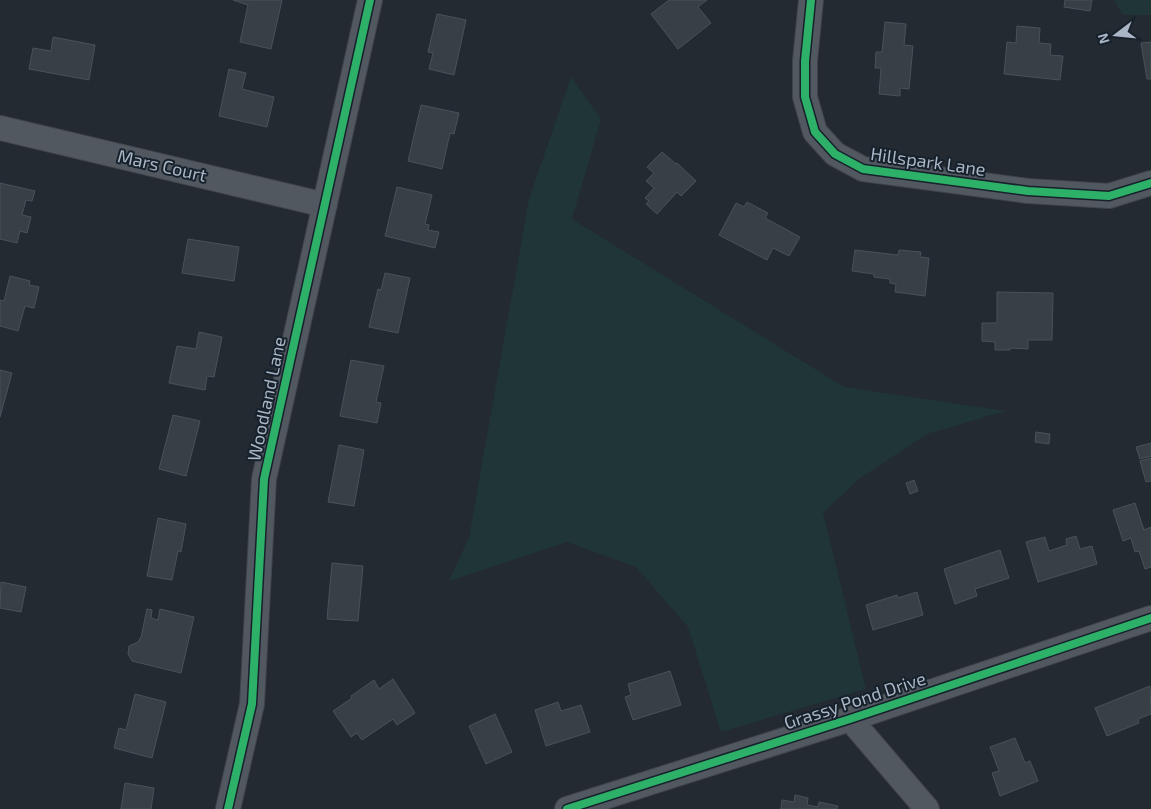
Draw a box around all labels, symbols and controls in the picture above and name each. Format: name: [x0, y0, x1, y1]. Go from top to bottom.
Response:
north arrow: [1091, 10, 1141, 60]
text: N: [1093, 32, 1113, 46]
street label: Hillspark Lane: [869, 142, 987, 180]
street label: Mars Court: [115, 144, 209, 186]
street label: Woodland Lane: [242, 334, 290, 463]
street label: Grassy Pond Drive: [781, 667, 928, 733]

